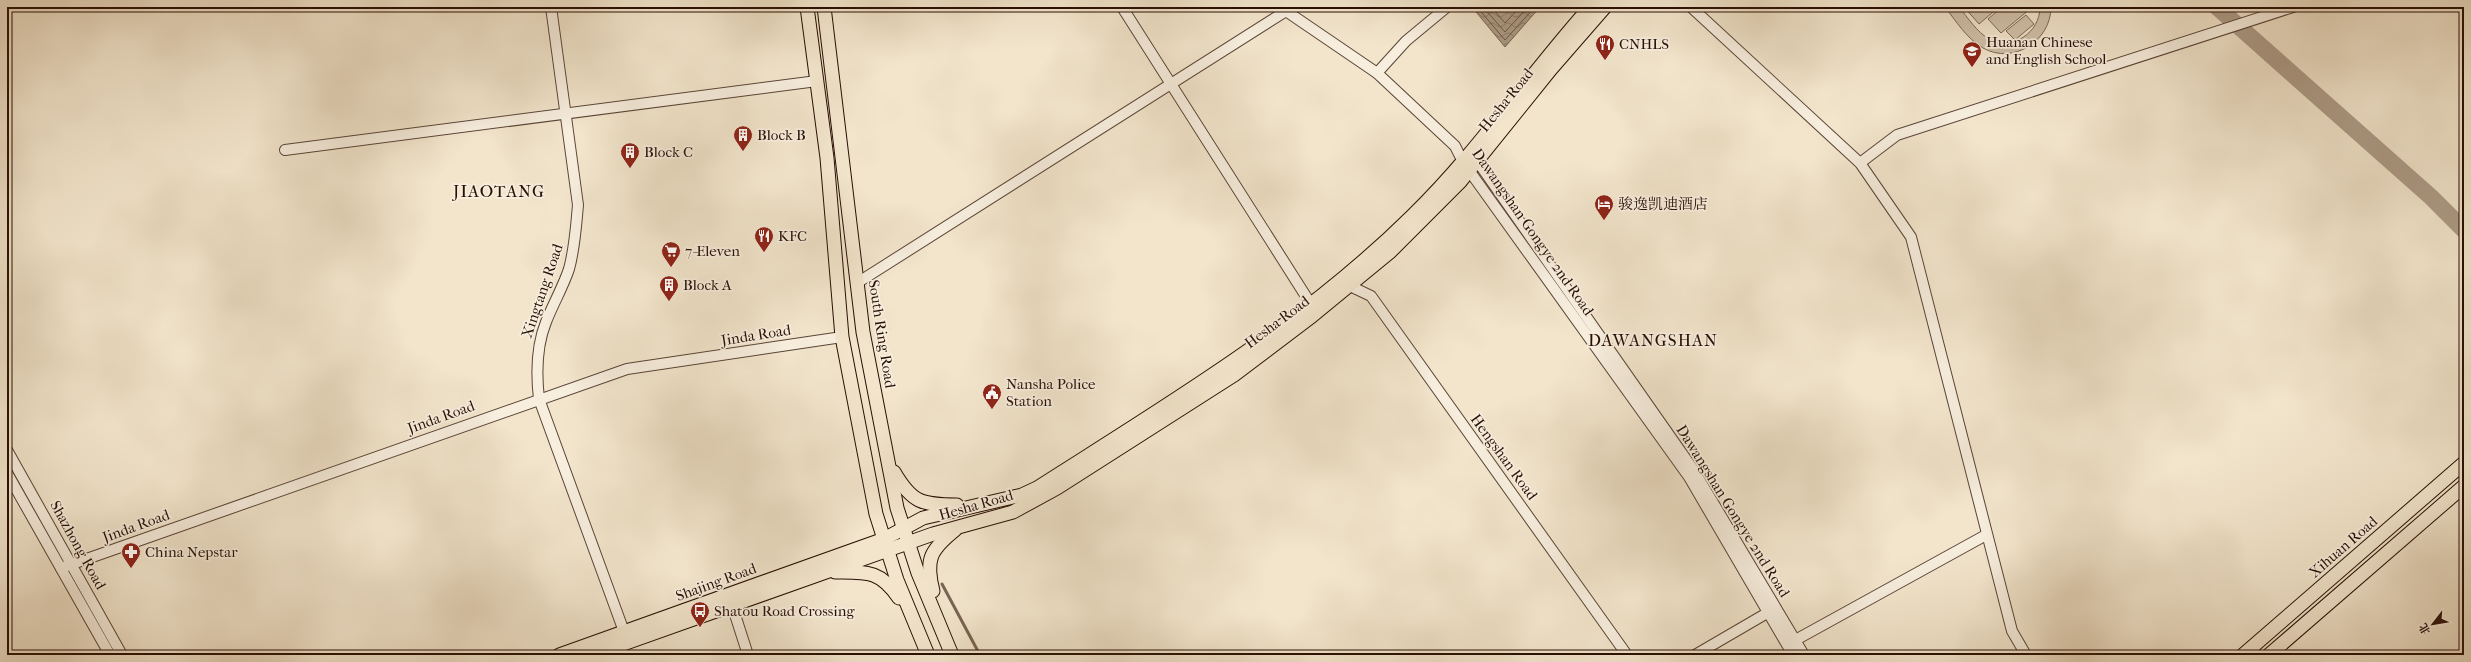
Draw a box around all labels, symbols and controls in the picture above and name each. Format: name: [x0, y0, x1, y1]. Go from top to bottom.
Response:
restaurant icon: CNHLS: [1594, 33, 1616, 61]
place label: Huanan Chinese and English School: [1986, 33, 2106, 68]
place label: CNHLS: [1619, 35, 1669, 53]
school or university icon: Huanan Chinese and English School: [1961, 40, 1983, 68]
street label: Hesha Road: [1475, 64, 1538, 135]
building icon: Block B: [732, 124, 754, 152]
place label: Block B: [757, 126, 806, 144]
building icon: Block C: [619, 141, 641, 169]
place label: Block C: [644, 143, 693, 161]
street label: Dawangshan Gongye 2nd Road: [1468, 145, 1598, 320]
district label: JIAOTANG: [451, 181, 545, 201]
hotel icon: 骏逸凯迪酒店: [1593, 193, 1615, 221]
place label: 骏逸凯迪酒店: [1618, 195, 1708, 213]
restaurant icon: KFC: [753, 225, 775, 253]
place label: KFC: [778, 227, 807, 245]
supermarket icon: 7-Eleven: [660, 240, 682, 268]
street label: Xingtang Road: [517, 241, 567, 341]
place label: 7-Eleven: [685, 242, 740, 260]
building icon: Block A: [658, 274, 680, 302]
place label: Block A: [683, 276, 732, 294]
street label: South Ring Road: [865, 279, 900, 390]
street label: Hesha Road: [1241, 291, 1314, 352]
street label: Jinda Road: [719, 320, 793, 350]
district label: DAWANGSHAN: [1588, 330, 1718, 350]
place label: Nansha Police Station: [1006, 375, 1096, 410]
public building icon: Nansha Police Station: [981, 382, 1003, 410]
street label: Jinda Road: [404, 396, 478, 438]
street label: Hengshan Road: [1467, 410, 1542, 504]
street label: Dawangshan Gongye 2nd Road: [1672, 421, 1794, 601]
street label: Hesha Road: [937, 486, 1016, 524]
street label: Shazhong Road: [46, 497, 110, 593]
street label: Jinda Road: [99, 505, 173, 547]
street label: Xihuan Road: [2305, 512, 2382, 582]
pharmacy icon: China Nepstar: [120, 541, 142, 569]
place label: China Nepstar: [145, 543, 238, 561]
street label: Shajing Road: [673, 559, 760, 605]
bus stop icon: Shatou Road Crossing: [689, 600, 711, 628]
place label: Shatou Road Crossing: [714, 602, 855, 620]
north arrow: [2413, 604, 2453, 644]
text: 北: [2416, 621, 2433, 637]

